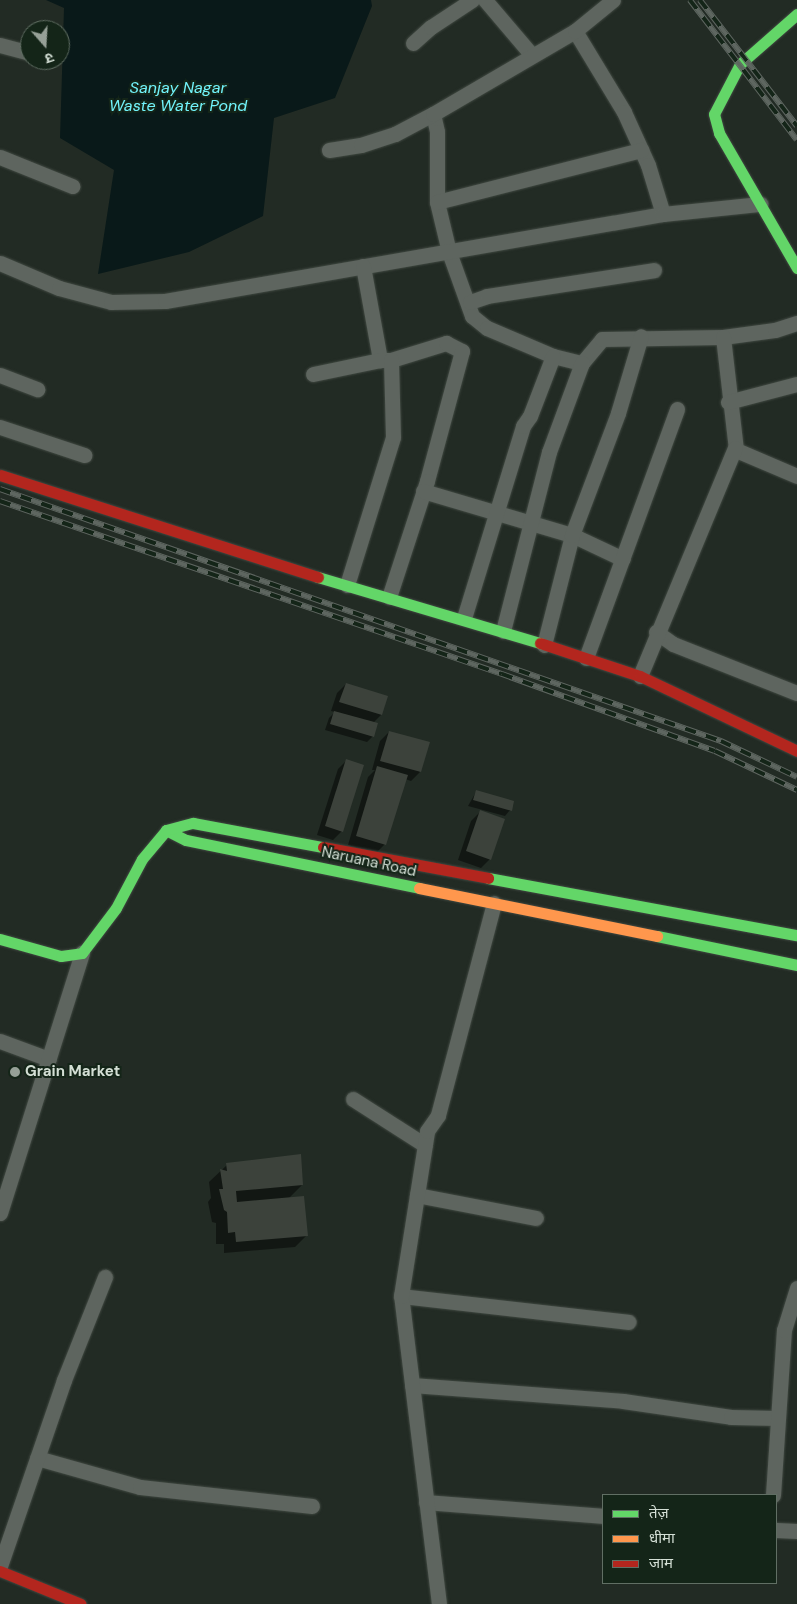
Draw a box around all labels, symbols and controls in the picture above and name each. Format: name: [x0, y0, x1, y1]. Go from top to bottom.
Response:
north arrow: [20, 20, 70, 70]
text: उ: [43, 48, 56, 68]
water label: Sanjay Nagar Waste Water Pond: [109, 78, 247, 116]
street label: Naruana Road: [320, 843, 418, 881]
place label: Grain Market: [25, 1063, 120, 1081]
marker: Grain Market: [9, 1066, 21, 1078]
legend: [602, 1494, 777, 1584]
text: तेज़: [649, 1503, 669, 1523]
text: धीमा: [649, 1528, 675, 1548]
text: जाम: [649, 1553, 673, 1573]

